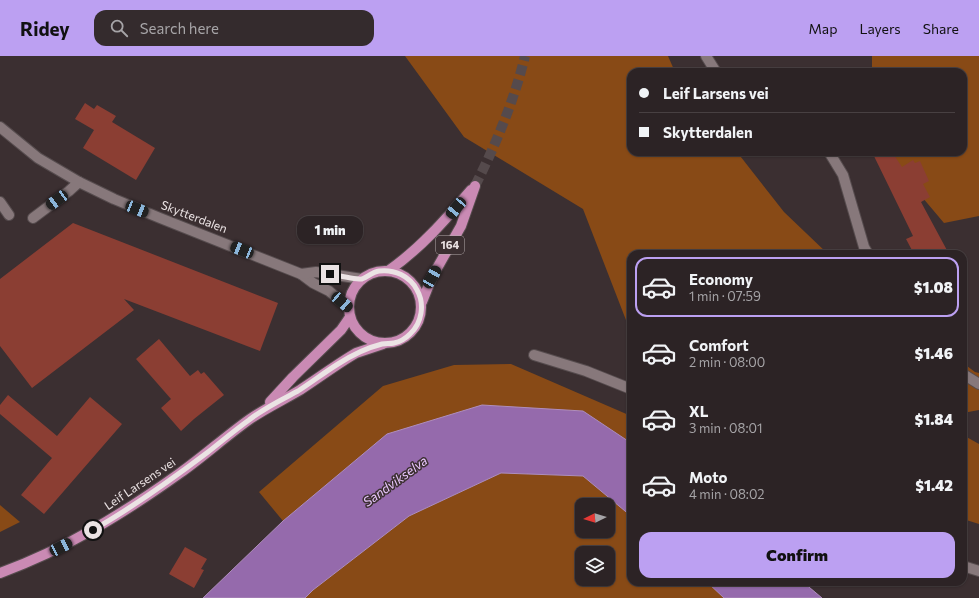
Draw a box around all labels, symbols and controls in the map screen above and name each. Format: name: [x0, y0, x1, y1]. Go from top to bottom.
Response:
search box: [94, 10, 374, 46]
text: Ridey: [20, 17, 70, 40]
icon: search: [108, 17, 130, 39]
text: Search here: [140, 19, 219, 37]
text: Map: [809, 20, 837, 37]
text: Layers: [859, 20, 901, 37]
text: Share: [923, 20, 959, 37]
text: Leif Larsens vei: [663, 84, 769, 102]
text: Skytterdalen: [663, 123, 753, 141]
car: [44, 188, 70, 212]
car: [444, 195, 468, 221]
street label: Skytterdalen: [159, 197, 229, 235]
car: [124, 199, 150, 219]
callout: 1 min: [297, 216, 363, 244]
text: 1 min: [314, 222, 346, 238]
road number: 164: [436, 236, 464, 254]
car: [229, 240, 255, 260]
car: [421, 264, 443, 290]
route end: [321, 265, 339, 283]
icon: car: [641, 269, 677, 305]
text: Economy: [689, 270, 753, 288]
text: $1.08: [914, 278, 953, 296]
text: 1 min · 07:59: [689, 288, 761, 304]
car: [329, 290, 355, 314]
icon: car: [641, 335, 677, 371]
text: Comfort: [689, 336, 749, 354]
text: $1.46: [914, 344, 953, 362]
text: 2 min · 08:00: [689, 354, 765, 370]
icon: car: [641, 401, 677, 437]
text: XL: [689, 402, 708, 420]
text: $1.84: [915, 410, 953, 428]
text: 3 min · 08:01: [689, 420, 763, 436]
water label: Sandvikselva: [360, 452, 431, 510]
street label: Leif Larsens vei: [101, 454, 178, 512]
icon: car: [641, 467, 677, 503]
text: Moto: [689, 468, 728, 486]
text: $1.42: [915, 476, 953, 494]
text: 4 min · 08:02: [689, 486, 765, 502]
north arrow: [575, 498, 615, 538]
map controls: [575, 498, 615, 586]
route start: [84, 521, 102, 539]
button: Confirm: [639, 532, 955, 578]
car: [48, 536, 74, 558]
button: layers: [575, 546, 615, 586]

